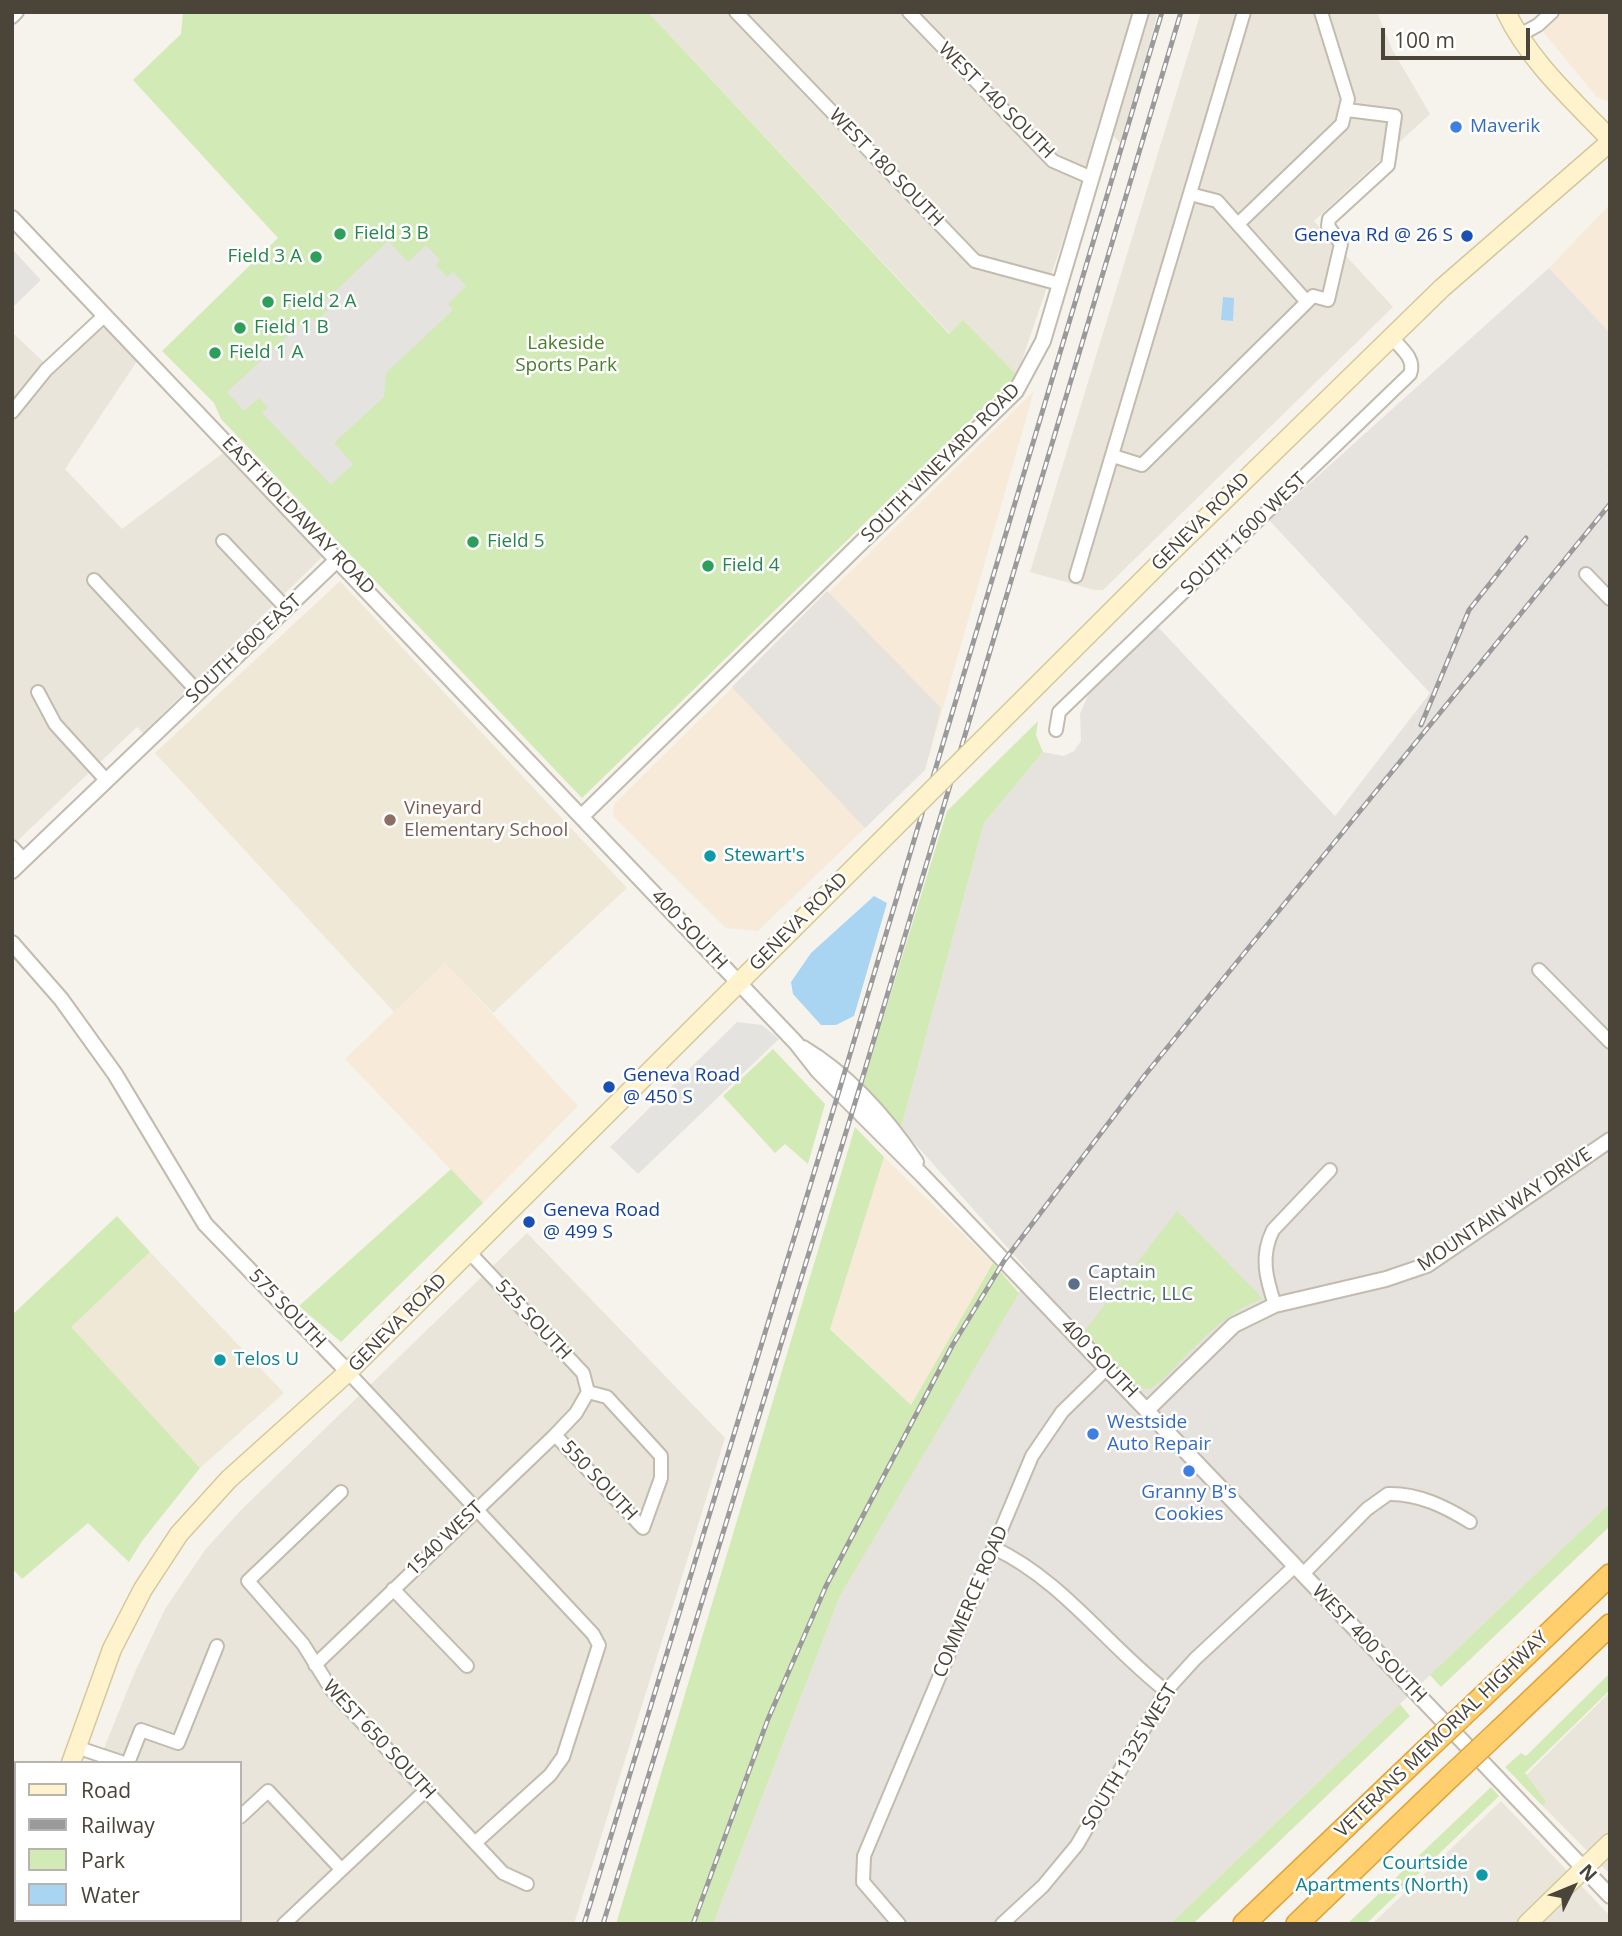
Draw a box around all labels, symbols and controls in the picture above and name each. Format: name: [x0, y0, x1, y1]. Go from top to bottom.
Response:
scale bar: [1384, 14, 1533, 58]
text: 100 m: [1394, 26, 1455, 54]
street label: WEST 140 SOUTH: [933, 38, 1059, 164]
street label: WEST 180 SOUTH: [824, 104, 948, 232]
place label: Maverik: [1470, 116, 1540, 138]
marker: Maverik: [1448, 119, 1464, 135]
place label: Field 3 B: [354, 223, 429, 245]
place label: Geneva Rd @ 26 S: [1294, 225, 1453, 247]
marker: Field 3 B: [332, 226, 348, 242]
marker: Geneva Rd @ 26 S: [1459, 228, 1475, 244]
place label: Field 3 A: [228, 246, 302, 268]
marker: Field 3 A: [308, 249, 324, 265]
place label: Field 2 A: [282, 291, 356, 313]
marker: Field 2 A: [260, 294, 276, 310]
place label: Field 1 B: [254, 317, 329, 339]
marker: Field 1 B: [232, 320, 248, 336]
park label: Lakeside Sports Park: [515, 333, 617, 377]
place label: Field 1 A: [229, 342, 303, 364]
marker: Field 1 A: [207, 345, 223, 361]
street label: SOUTH VINEYARD ROAD: [857, 379, 1025, 547]
street label: EAST HOLDAWAY ROAD: [217, 432, 379, 600]
street label: GENEVA ROAD: [1147, 468, 1255, 576]
street label: SOUTH 1600 WEST: [1176, 468, 1312, 600]
place label: Field 5: [487, 531, 544, 553]
marker: Field 5: [465, 534, 481, 550]
place label: Field 4: [722, 555, 779, 577]
marker: Field 4: [700, 558, 716, 574]
street label: SOUTH 600 EAST: [182, 590, 306, 708]
place label: Vineyard Elementary School: [404, 798, 568, 842]
marker: Vineyard Elementary School: [382, 812, 398, 828]
place label: Stewart's: [724, 845, 805, 867]
marker: Stewart's: [702, 848, 718, 864]
street label: GENEVA ROAD: [745, 868, 853, 976]
street label: 400 SOUTH: [646, 885, 732, 975]
place label: Geneva Road @ 450 S: [623, 1065, 740, 1109]
marker: Geneva Road @ 450 S: [601, 1079, 617, 1095]
street label: MOUNTAIN WAY DRIVE: [1414, 1143, 1596, 1277]
place label: Geneva Road @ 499 S: [543, 1200, 660, 1244]
marker: Geneva Road @ 499 S: [521, 1214, 537, 1230]
place label: Captain Electric, LLC: [1088, 1262, 1193, 1306]
street label: 575 SOUTH: [244, 1265, 330, 1353]
street label: GENEVA ROAD: [344, 1269, 452, 1377]
street label: 525 SOUTH: [490, 1275, 576, 1365]
marker: Captain Electric, LLC: [1066, 1276, 1082, 1292]
street label: 400 SOUTH: [1056, 1315, 1142, 1403]
place label: Telos U: [234, 1349, 299, 1371]
marker: Telos U: [212, 1352, 228, 1368]
place label: Westside Auto Repair: [1107, 1412, 1211, 1456]
marker: Westside Auto Repair: [1085, 1426, 1101, 1442]
street label: 550 SOUTH: [556, 1436, 642, 1526]
marker: Granny B's Cookies: [1181, 1463, 1197, 1479]
place label: Granny B's Cookies: [1141, 1482, 1237, 1526]
street label: 1540 WEST: [402, 1497, 488, 1581]
street label: COMMERCE ROAD: [929, 1523, 1013, 1681]
street label: WEST 400 SOUTH: [1307, 1580, 1431, 1708]
street label: VETERANS MEMORIAL HIGHWAY: [1331, 1627, 1553, 1843]
street label: WEST 650 SOUTH: [318, 1676, 440, 1804]
street label: SOUTH 1325 WEST: [1078, 1680, 1182, 1834]
legend: [14, 1761, 242, 1922]
text: Road: [81, 1776, 131, 1804]
text: Railway: [81, 1811, 155, 1839]
text: Park: [81, 1846, 125, 1874]
north arrow: [1538, 1852, 1608, 1922]
place label: Courtside Apartments (North): [1295, 1853, 1468, 1897]
text: N: [1574, 1858, 1603, 1887]
marker: Courtside Apartments (North): [1474, 1867, 1490, 1883]
text: Water: [81, 1881, 140, 1909]

